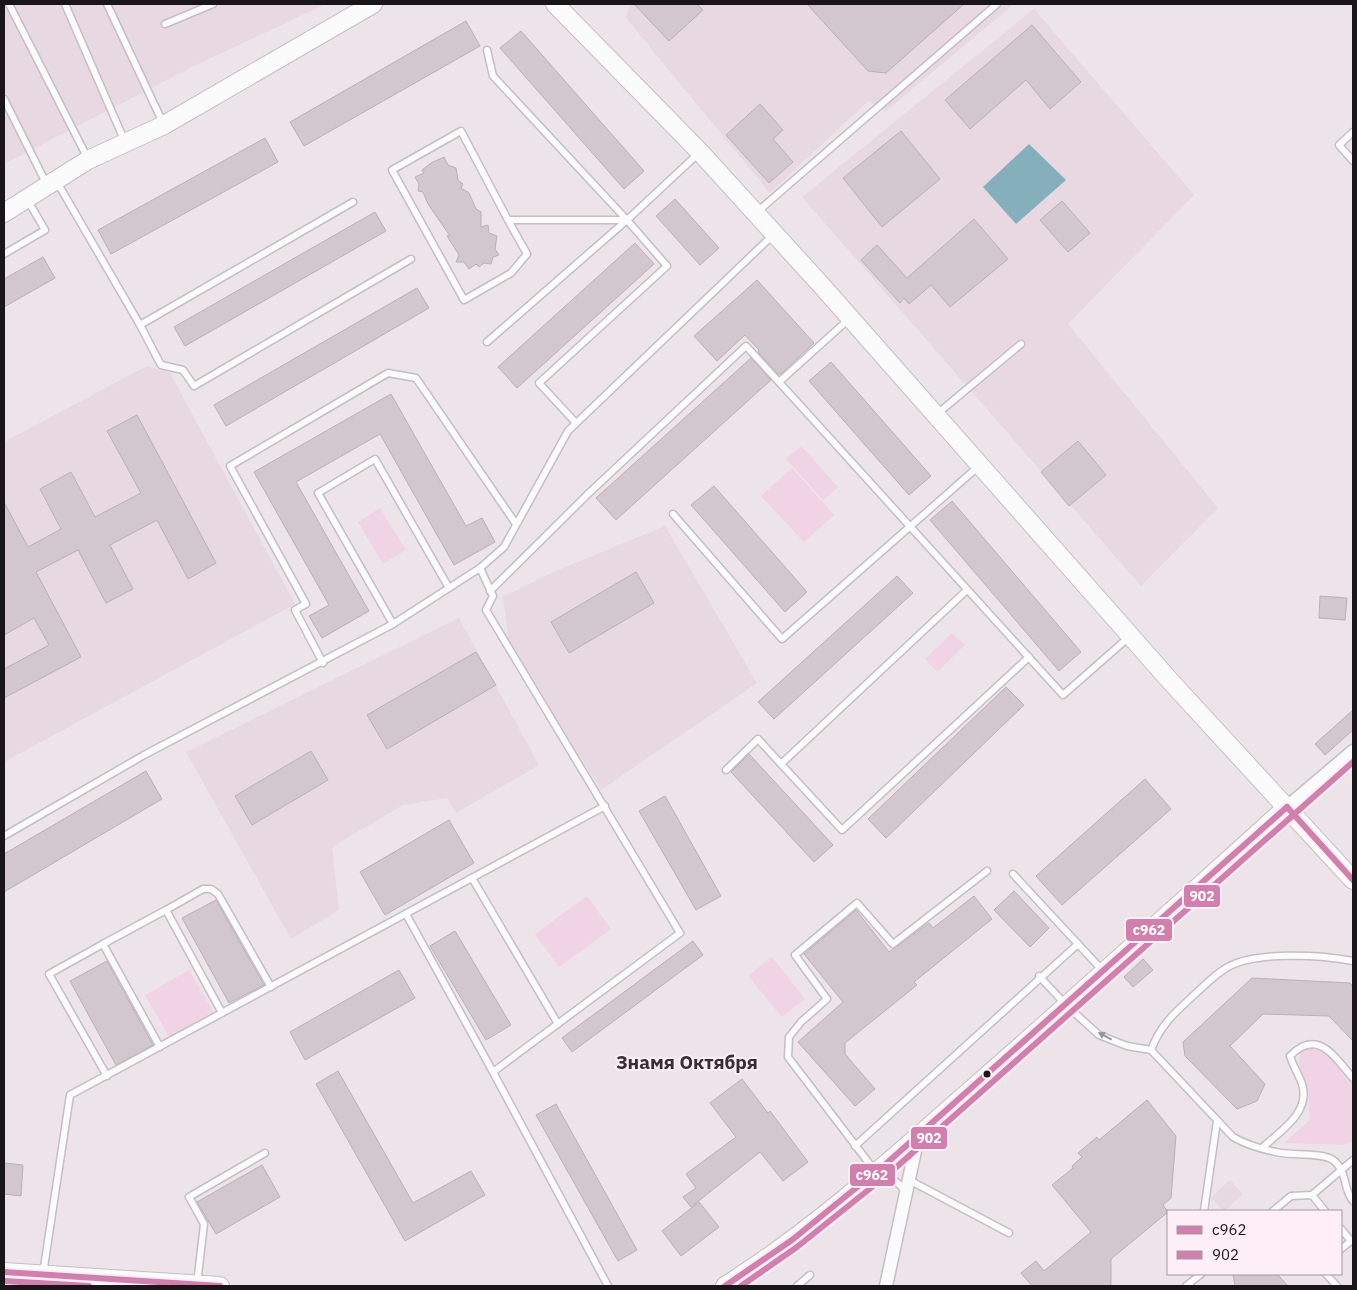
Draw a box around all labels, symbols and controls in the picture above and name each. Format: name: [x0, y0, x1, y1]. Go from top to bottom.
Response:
line badge: 902: [1183, 884, 1221, 908]
text: 902: [1189, 887, 1215, 905]
line badge: с962: [1125, 918, 1173, 942]
text: с962: [1133, 921, 1165, 939]
one-way arrow: [1098, 1032, 1111, 1041]
district label: Знамя Октября: [616, 1050, 758, 1074]
unlabelled marker: [982, 1069, 992, 1079]
line badge: 902: [910, 1126, 948, 1150]
text: 902: [916, 1129, 942, 1147]
line badge: с962: [849, 1163, 896, 1187]
text: с962: [856, 1166, 888, 1184]
legend: [1167, 1210, 1342, 1275]
text: с962: [1212, 1220, 1247, 1239]
text: 902: [1212, 1245, 1239, 1264]

